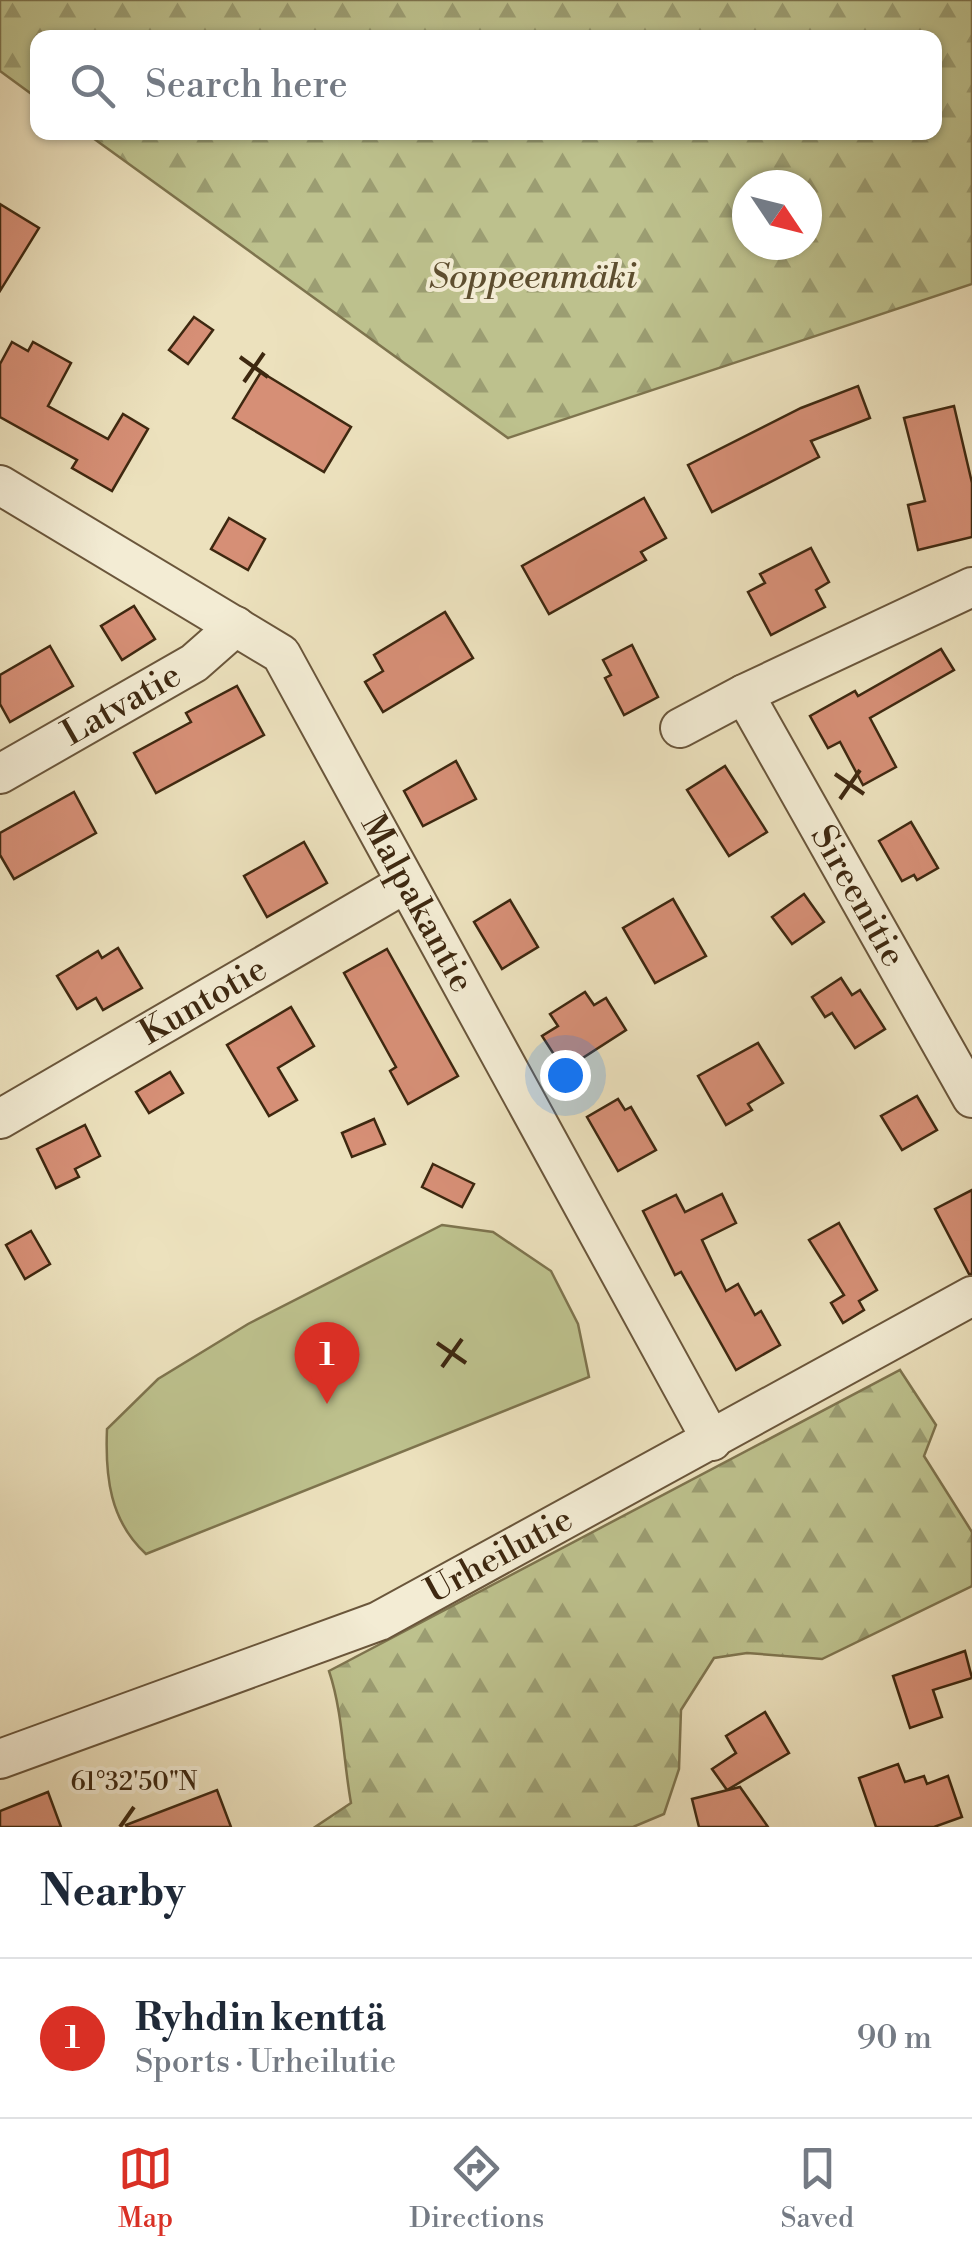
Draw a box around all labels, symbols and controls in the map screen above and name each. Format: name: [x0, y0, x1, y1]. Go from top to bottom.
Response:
search box: [30, 30, 942, 140]
icon: search: [65, 58, 120, 113]
text: Search here: [145, 62, 348, 109]
north arrow: [732, 170, 822, 260]
park label: Soppeenmäki: [429, 256, 637, 299]
street label: Latvatie: [54, 654, 189, 755]
street label: Malpakantie: [351, 807, 484, 1000]
street label: Sireenitie: [801, 818, 915, 974]
street label: Kuntotie: [132, 947, 274, 1055]
your location: [540, 1050, 591, 1101]
pin: 1: [294, 1322, 360, 1404]
street label: Urheilutie: [418, 1498, 580, 1613]
text: 61°32'50"N: [71, 1767, 198, 1798]
text: Nearby: [40, 1866, 185, 1919]
text: Ryhdin kenttä: [135, 1995, 386, 2042]
text: 1: [65, 2018, 80, 2058]
text: 90 m: [857, 2018, 932, 2058]
text: Sports · Urheilutie: [135, 2042, 396, 2082]
tab: Map: [118, 2141, 173, 2236]
tab: Directions: [409, 2141, 544, 2236]
tab: Saved: [780, 2141, 854, 2236]

